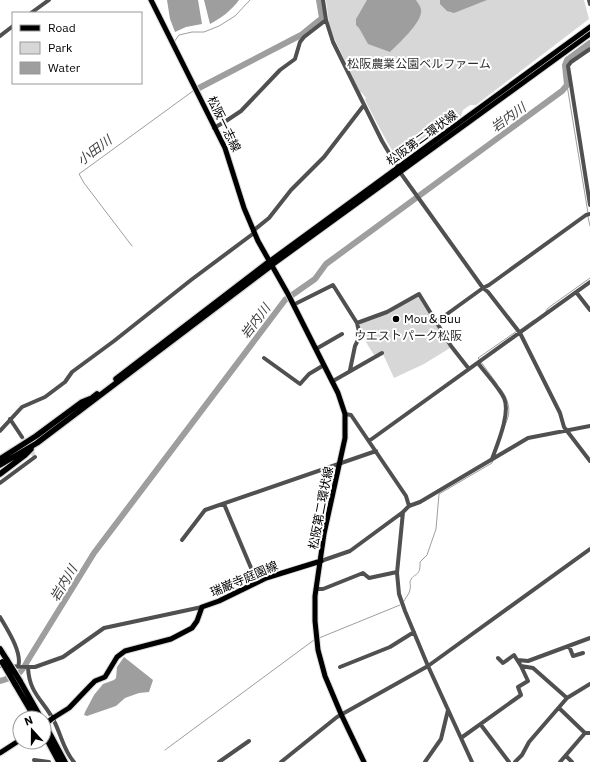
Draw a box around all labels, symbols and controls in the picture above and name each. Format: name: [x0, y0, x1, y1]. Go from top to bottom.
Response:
legend: [12, 12, 142, 84]
text: Road: [48, 20, 76, 35]
text: Park: [48, 40, 73, 55]
park label: 松阪農業公園ベルファーム: [347, 56, 491, 71]
text: Water: [48, 60, 81, 75]
street label: 松阪一志線: [205, 94, 244, 154]
water label: 岩内川: [488, 98, 531, 136]
street label: 松阪第二環状線: [383, 107, 460, 168]
water label: 小田川: [74, 131, 117, 169]
water label: 岩内川: [237, 299, 275, 342]
place label: Mou＆Buu: [404, 311, 461, 326]
marker: Mou＆Buu: [391, 314, 401, 324]
park label: ウエストパーク松阪: [354, 328, 462, 343]
street label: 松阪第二環状線: [305, 465, 336, 551]
street label: 瑞巌寺庭園線: [208, 558, 280, 600]
water label: 岩内川: [46, 560, 82, 604]
north arrow: [12, 710, 52, 750]
text: N: [22, 713, 35, 729]

